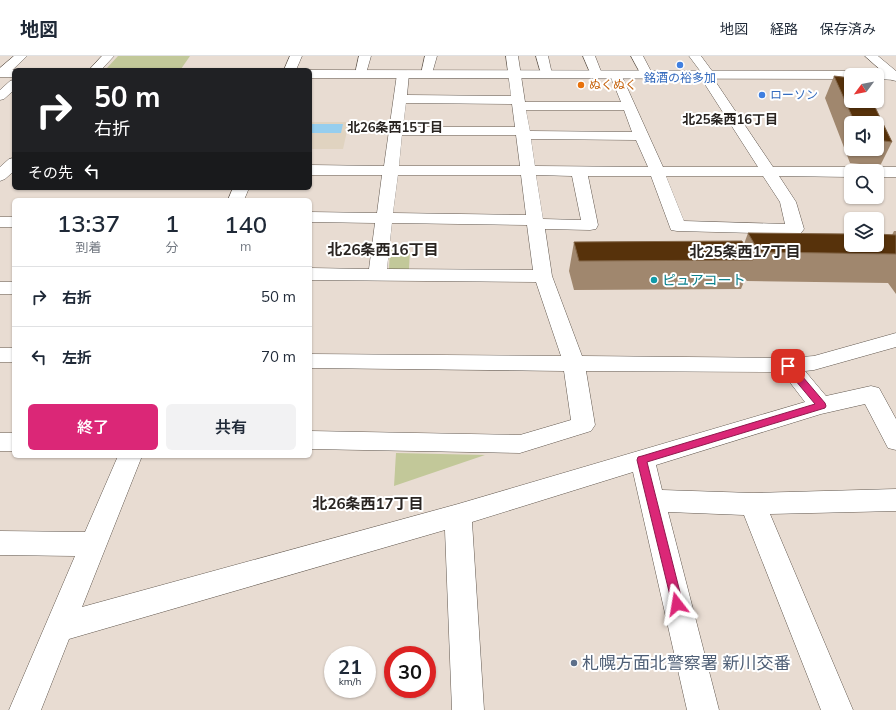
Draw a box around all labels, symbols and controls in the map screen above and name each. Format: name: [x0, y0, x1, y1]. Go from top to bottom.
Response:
text: 地図: [20, 17, 58, 41]
text: 地図: [720, 20, 748, 38]
text: 経路: [770, 20, 798, 38]
text: 保存済み: [820, 20, 876, 38]
marker: 銘酒の裕多加: [675, 60, 685, 70]
north arrow: [844, 68, 884, 108]
map controls: [844, 68, 884, 252]
place label: 銘酒の裕多加: [644, 70, 716, 85]
place label: ぬくぬく: [589, 77, 637, 92]
text: 50 m: [94, 79, 160, 114]
marker: ぬくぬく: [576, 80, 586, 90]
icon: right: [28, 84, 80, 136]
place label: ローソン: [770, 87, 818, 102]
marker: ローソン: [757, 90, 767, 100]
district label: 北25条西16丁目: [682, 111, 778, 127]
button: sound: [844, 116, 884, 156]
text: 右折: [94, 117, 130, 140]
district label: 北26条西15丁目: [347, 119, 443, 135]
icon: left: [81, 160, 103, 182]
text: その先: [28, 163, 73, 182]
button: search: [844, 164, 884, 204]
text: 13:37: [57, 208, 120, 238]
text: 1: [165, 208, 179, 238]
text: 140: [224, 209, 267, 239]
button: layers: [844, 212, 884, 252]
text: m: [240, 238, 251, 254]
text: 到着: [75, 239, 101, 255]
text: 分: [166, 239, 179, 255]
district label: 北26条西16丁目: [327, 240, 439, 259]
district label: 北25条西17丁目: [689, 242, 801, 261]
place label: ピュアコート: [662, 271, 746, 289]
marker: ピュアコート: [649, 275, 659, 285]
icon: right: [28, 286, 50, 308]
text: 50 m: [261, 287, 296, 306]
text: 右折: [62, 288, 92, 307]
icon: left: [28, 346, 50, 368]
text: 70 m: [261, 347, 296, 366]
text: 左折: [62, 348, 92, 367]
pin: [771, 349, 805, 383]
icon: arrive: [777, 355, 799, 377]
button: 終了: [28, 404, 158, 450]
button: 共有: [166, 404, 296, 450]
district label: 北26条西17丁目: [312, 494, 424, 513]
position arrow: [656, 583, 698, 625]
speed limit sign: 30: [384, 646, 436, 698]
place label: 札幌方面北警察署 新川交番: [582, 652, 790, 673]
text: 21: [338, 654, 362, 679]
marker: 札幌方面北警察署 新川交番: [569, 658, 579, 668]
text: km/h: [339, 675, 361, 688]

